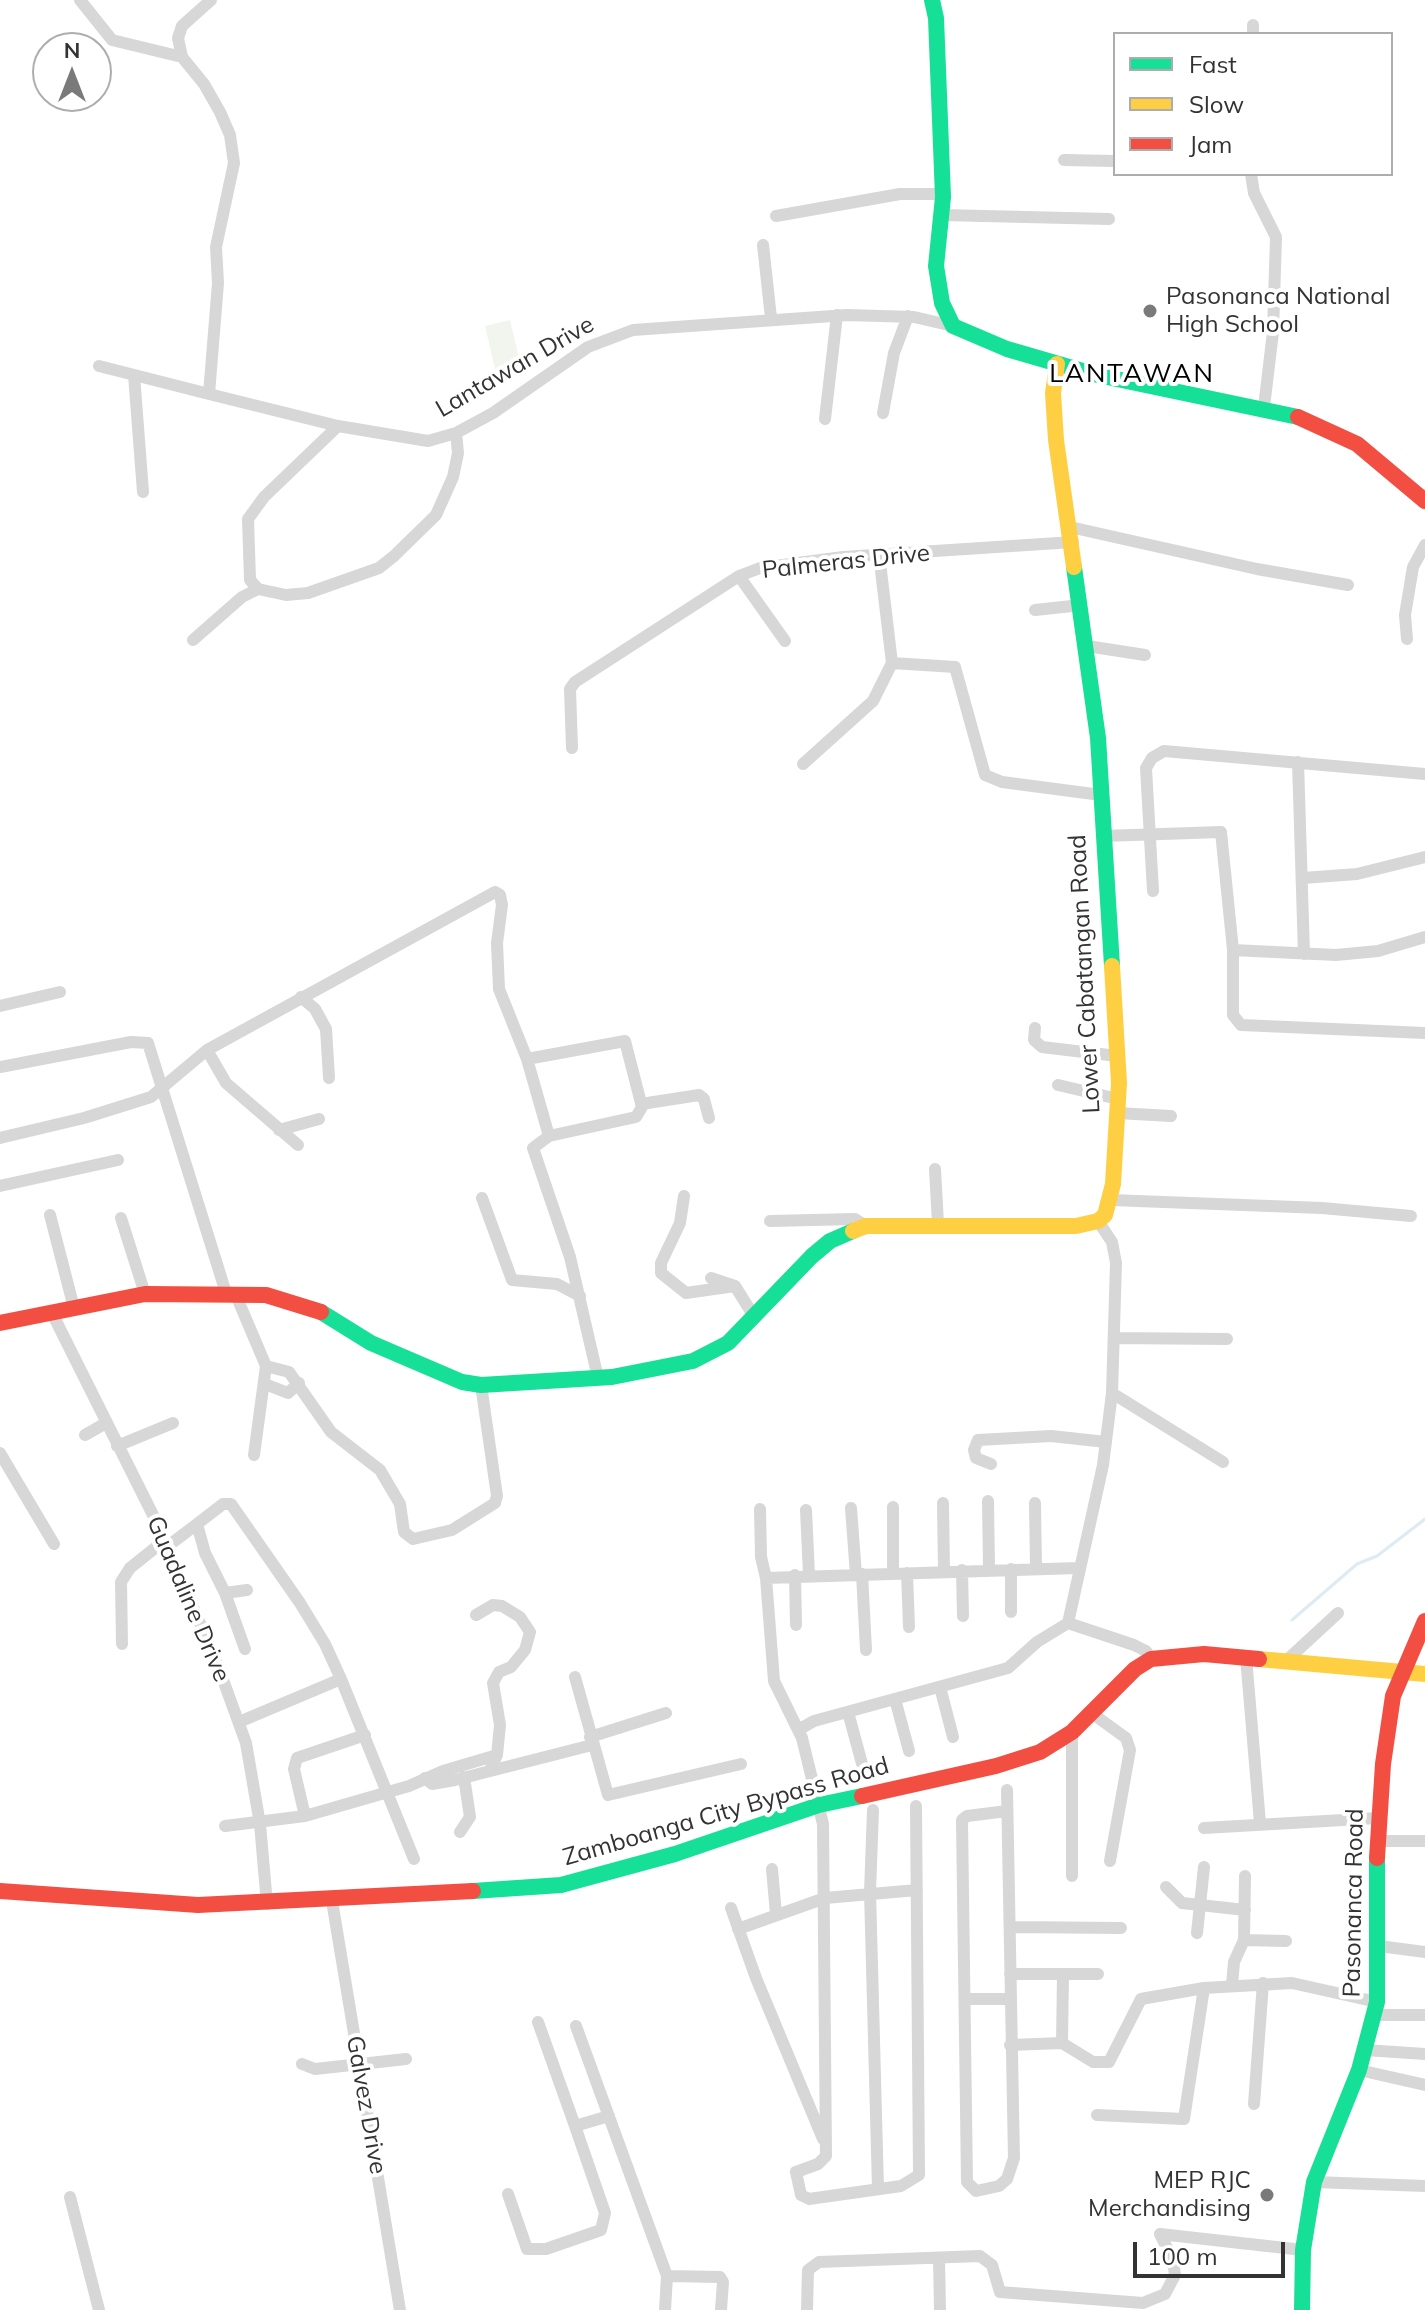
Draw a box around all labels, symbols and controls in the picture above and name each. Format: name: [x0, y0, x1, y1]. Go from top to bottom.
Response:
north arrow: [32, 32, 112, 112]
legend: [1113, 32, 1393, 176]
text: N: [64, 36, 80, 64]
text: Fast: [1189, 49, 1237, 79]
text: Slow: [1189, 89, 1244, 119]
text: Jam: [1189, 129, 1232, 159]
place label: Pasonanca National High School: [1166, 283, 1390, 339]
marker: Pasonanca National High School: [1141, 302, 1159, 320]
street label: Lantawan Drive: [431, 310, 599, 424]
district label: LANTAWAN: [1049, 358, 1215, 390]
street label: Palmeras Drive: [761, 539, 931, 585]
street label: Lower Cabatangan Road: [1063, 834, 1107, 1114]
street label: Guadaline Drive: [140, 1512, 236, 1686]
street label: Zamboanga City Bypass Road: [560, 1752, 892, 1872]
street label: Pasonanca Road: [1338, 1808, 1370, 1998]
street label: Galvez Drive: [340, 2034, 392, 2176]
place label: MEP RJC Merchandising: [1088, 2167, 1251, 2223]
marker: MEP RJC Merchandising: [1258, 2186, 1276, 2204]
scale bar: [1137, 2226, 1289, 2276]
text: 100 m: [1147, 2241, 1218, 2271]

